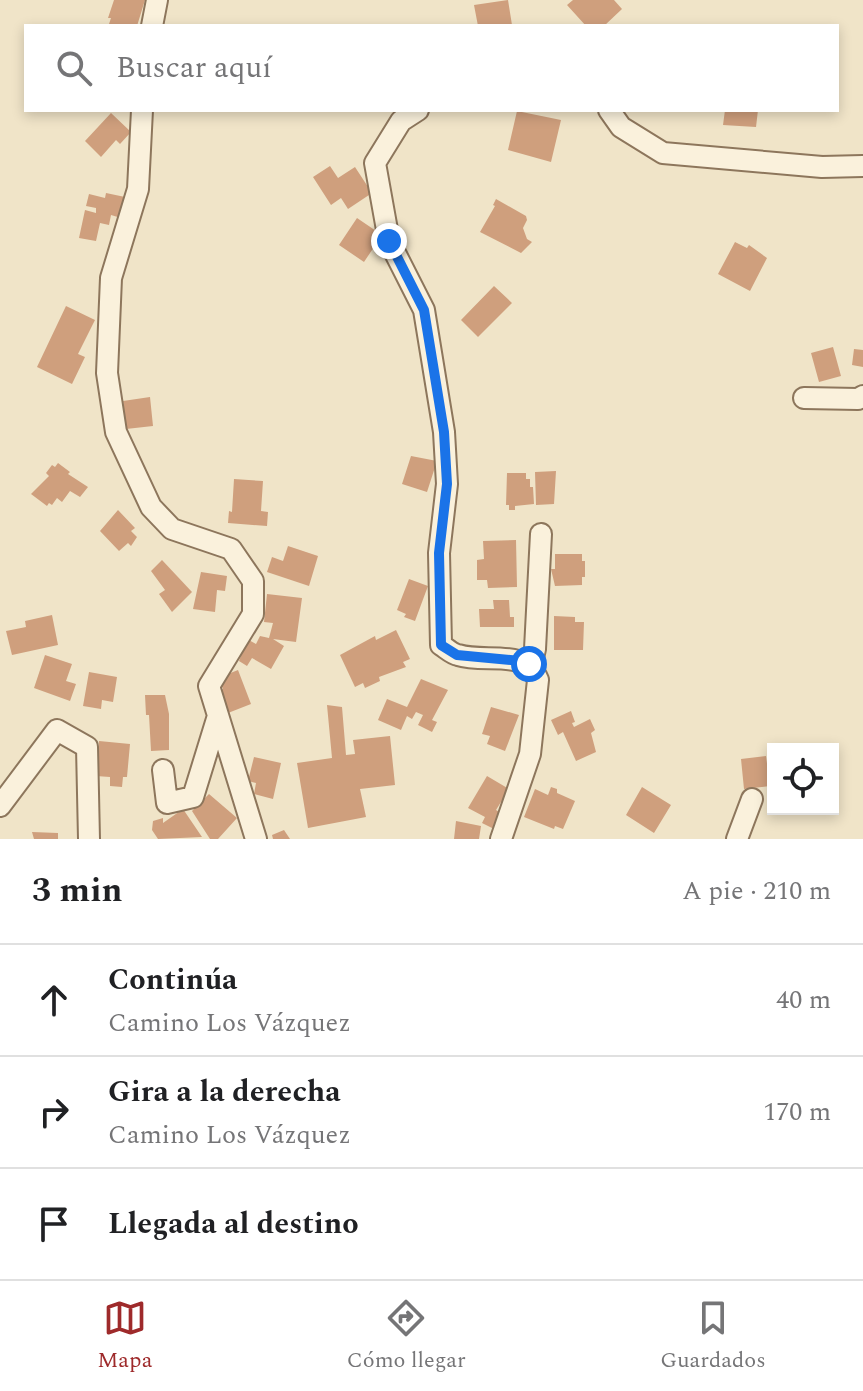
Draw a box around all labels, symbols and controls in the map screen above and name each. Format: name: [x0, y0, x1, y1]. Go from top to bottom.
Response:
search box: [24, 24, 839, 112]
text: Buscar aquí: [116, 45, 272, 91]
icon: search: [52, 46, 96, 90]
route end: [371, 223, 407, 259]
route start: [511, 646, 547, 682]
map controls: [767, 743, 839, 815]
button: locate: [767, 743, 839, 815]
text: 3 min: [32, 865, 122, 917]
text: A pie · 210 m: [682, 871, 831, 911]
text: Continúa: [108, 957, 238, 1003]
icon: ahead: [32, 978, 76, 1022]
text: 40 m: [776, 980, 831, 1020]
text: Camino Los Vázquez: [108, 1003, 351, 1043]
text: Gira a la derecha: [108, 1069, 341, 1115]
icon: right: [32, 1090, 76, 1134]
text: 170 m: [763, 1092, 831, 1132]
text: Camino Los Vázquez: [108, 1115, 351, 1155]
text: Llegada al destino: [108, 1201, 359, 1247]
icon: arrive: [32, 1202, 76, 1246]
tab: Mapa: [97, 1296, 152, 1377]
tab: Cómo llegar: [347, 1296, 466, 1377]
tab: Guardados: [660, 1296, 766, 1377]

